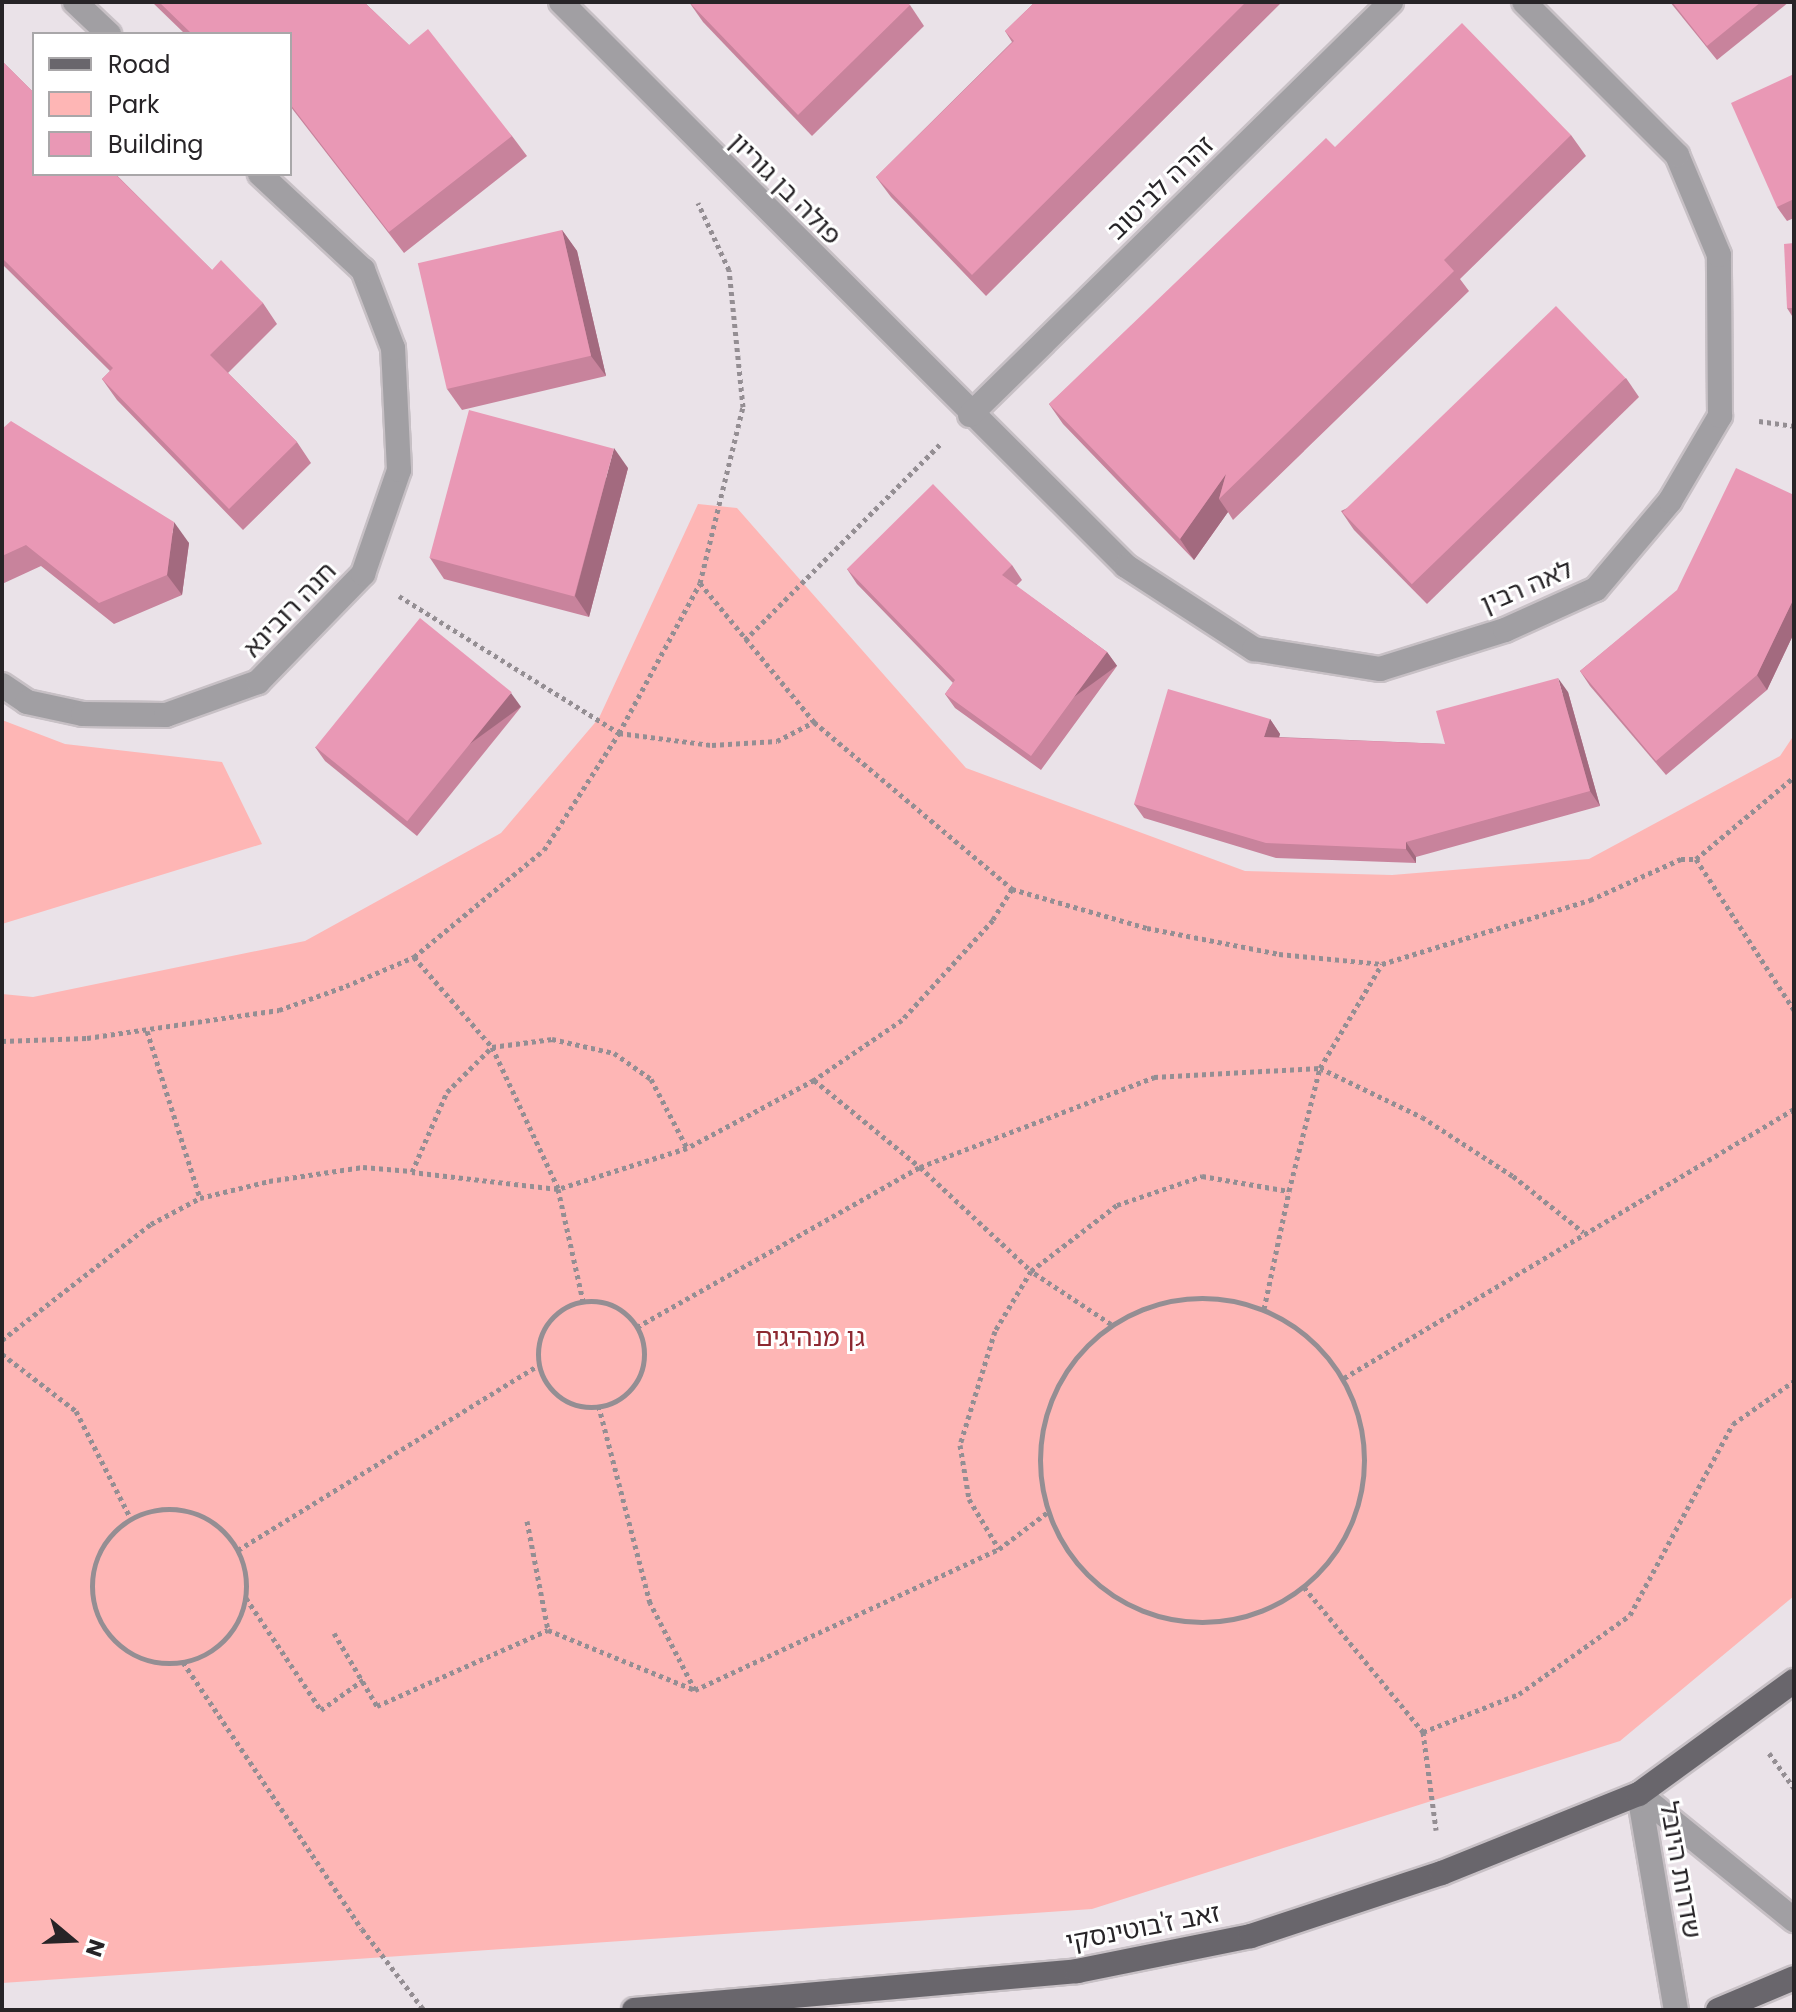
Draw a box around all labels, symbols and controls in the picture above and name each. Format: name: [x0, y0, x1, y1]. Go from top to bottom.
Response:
legend: [32, 32, 292, 176]
text: Road: [108, 48, 170, 81]
text: Park: [108, 88, 159, 121]
street label: פולה בן גוריון: [723, 127, 847, 251]
text: Building: [108, 128, 204, 161]
street label: זהרה לביטוב: [1101, 130, 1221, 246]
street label: לאה רבין: [1476, 554, 1578, 620]
street label: חנה רובינא: [237, 556, 343, 664]
park label: גן מנהיגים: [755, 1322, 865, 1354]
street label: שדרות היובל: [1653, 1799, 1707, 1941]
street label: זאב ז'בוטינסקי: [1063, 1898, 1223, 1958]
north arrow: [32, 1900, 112, 1980]
text: N: [78, 1935, 113, 1961]

